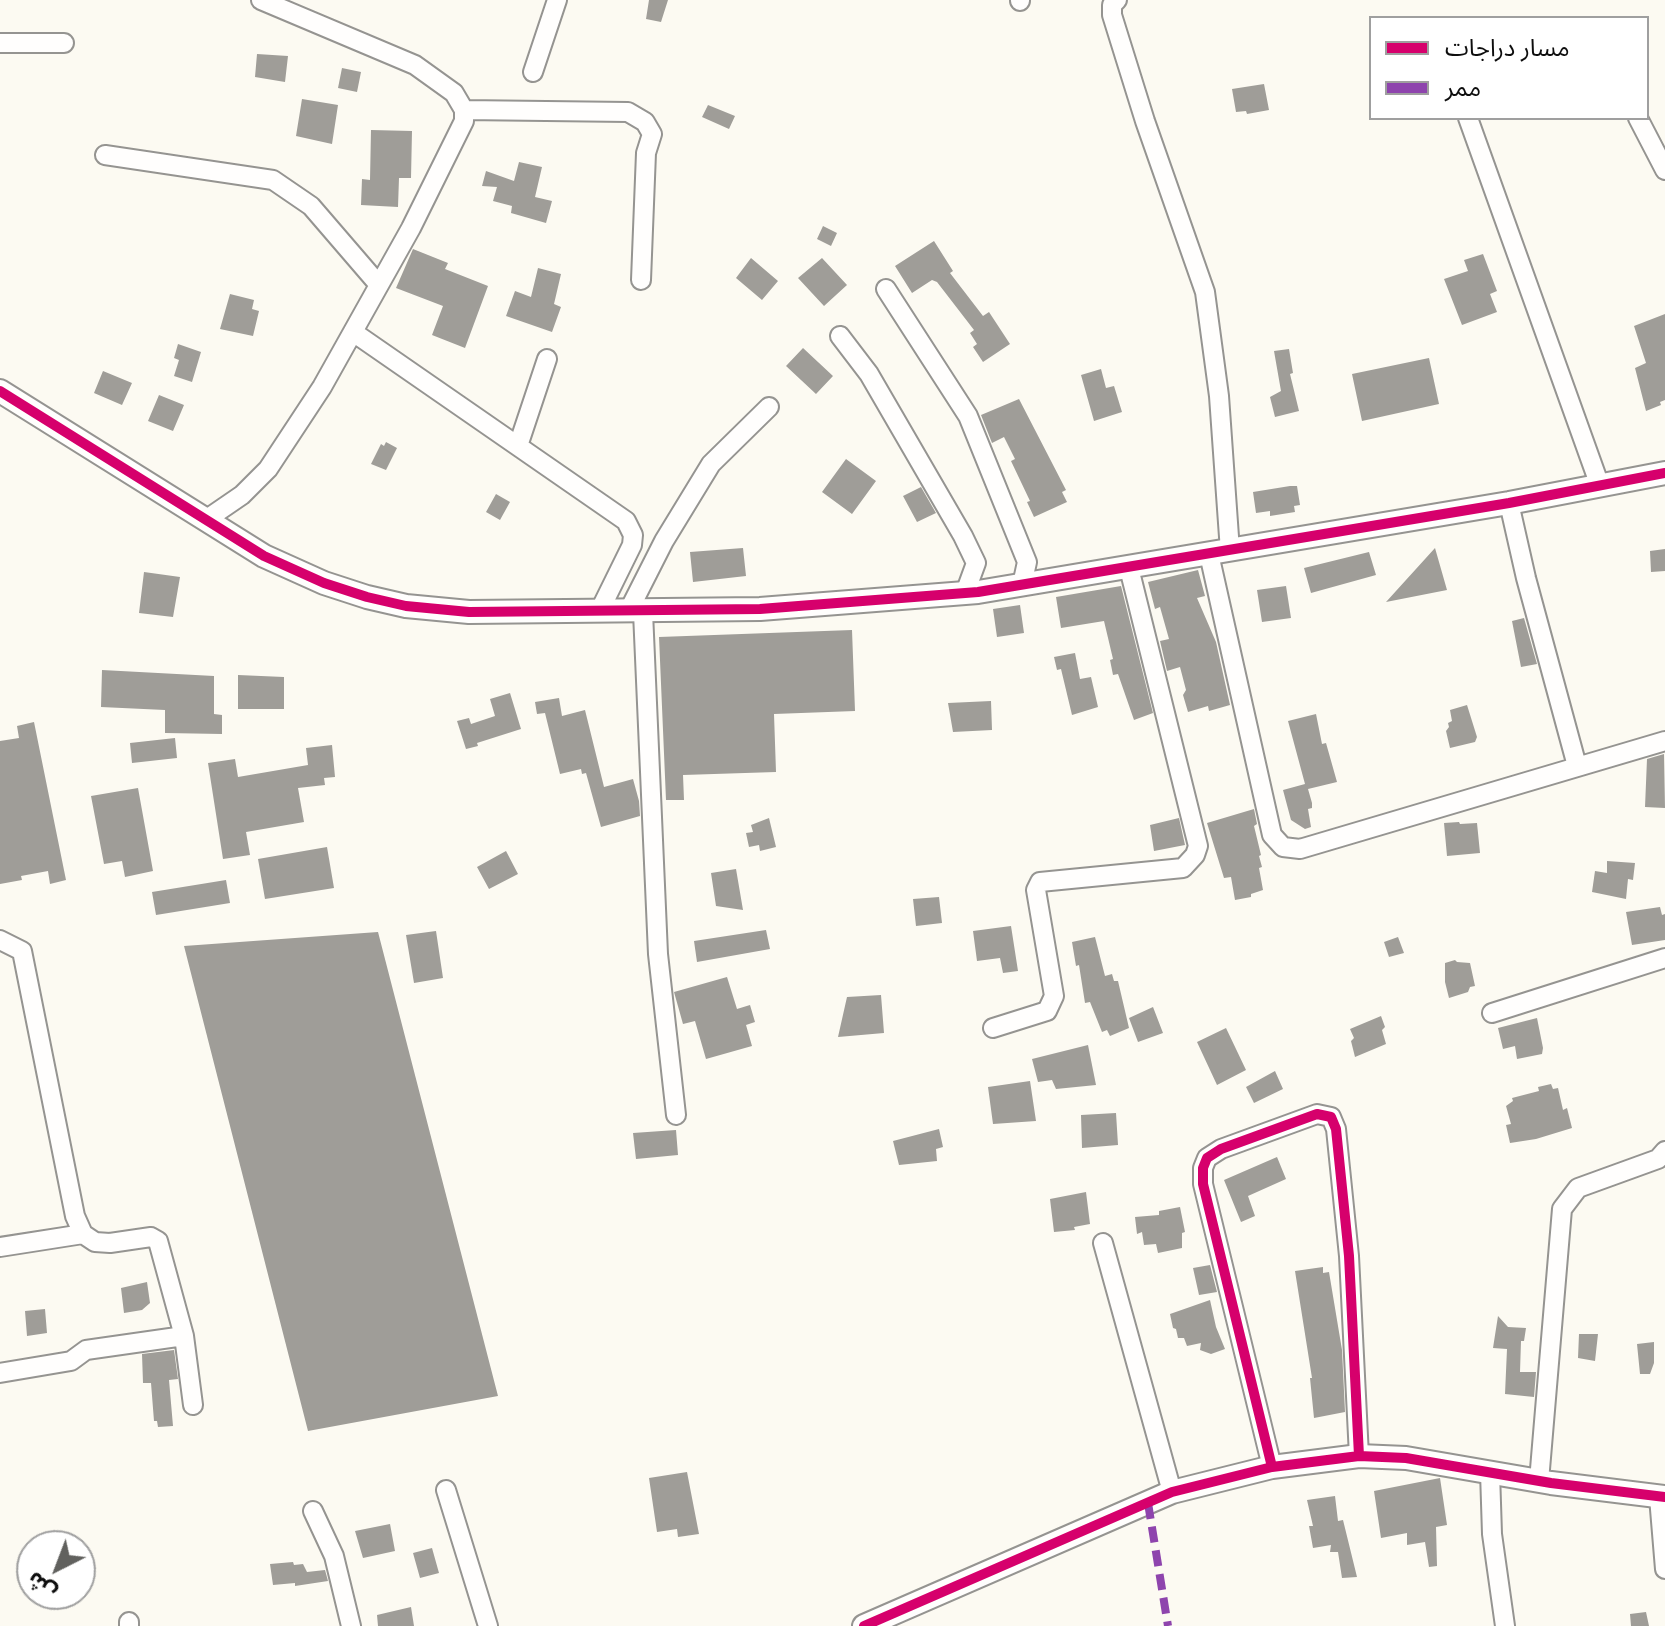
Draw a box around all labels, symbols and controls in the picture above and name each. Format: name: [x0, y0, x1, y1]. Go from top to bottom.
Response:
legend: [1369, 16, 1649, 120]
text: مسار دراجات: [1445, 31, 1570, 63]
text: ممر: [1445, 71, 1481, 103]
north arrow: [16, 1530, 96, 1610]
text: ش: [20, 1566, 62, 1608]

